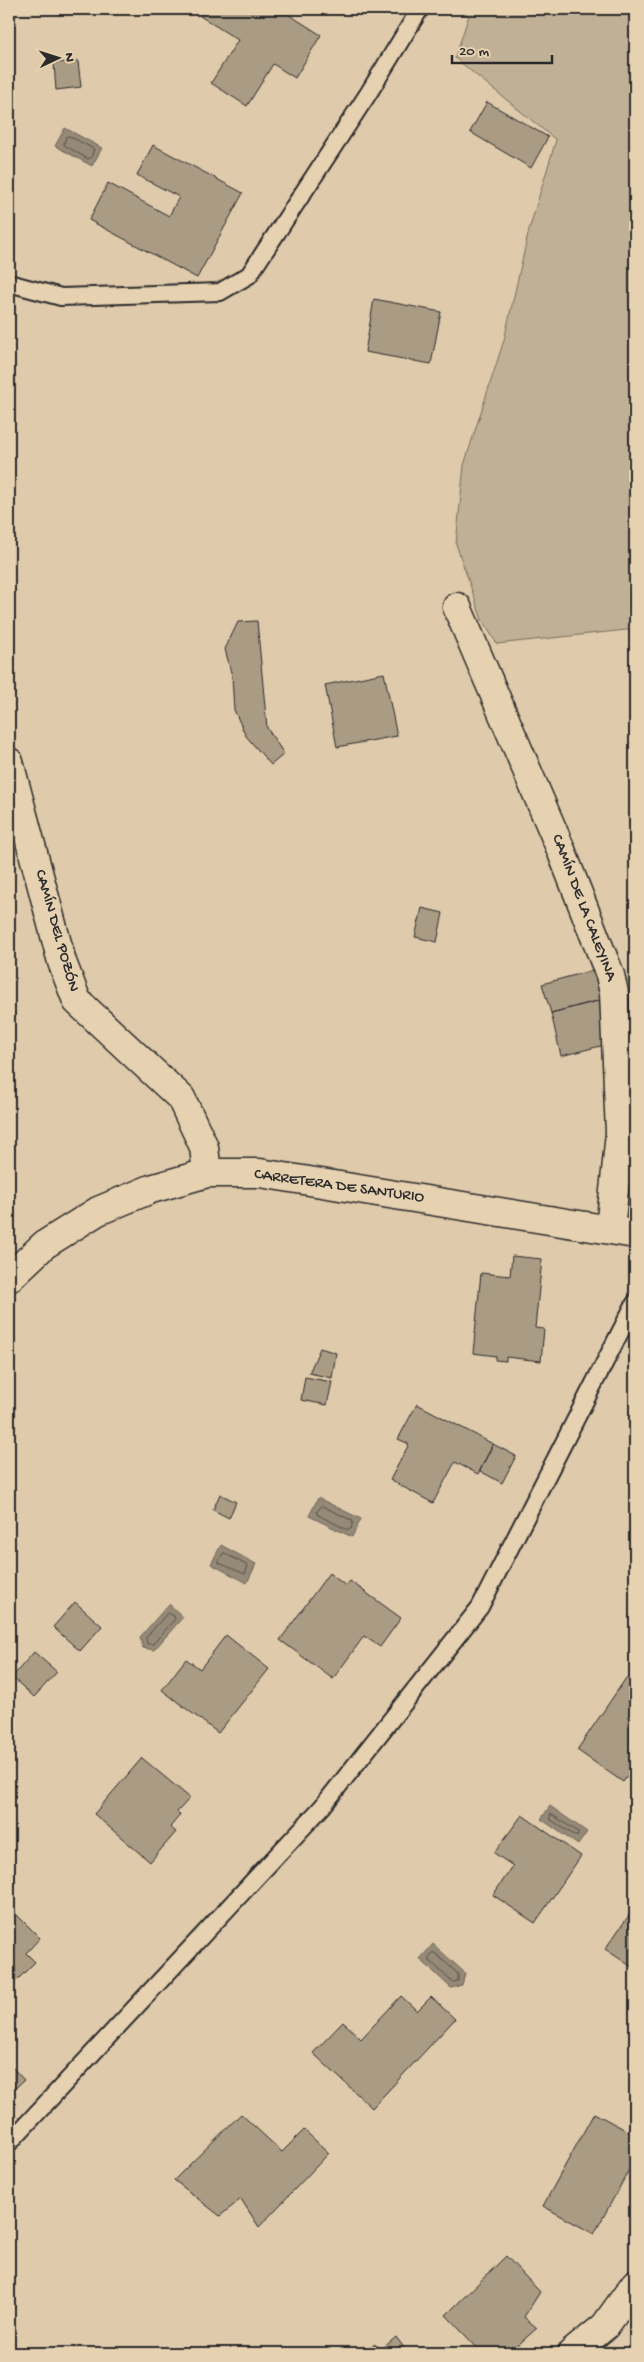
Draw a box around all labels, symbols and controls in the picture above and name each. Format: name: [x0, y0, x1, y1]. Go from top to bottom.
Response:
north arrow: [32, 32, 82, 82]
scale bar: [452, 32, 552, 64]
text: 20 m: [459, 43, 489, 61]
text: N: [60, 52, 77, 62]
street label: CAMÍN DE LA CALEYINA: [546, 832, 621, 986]
street label: CAMÍN DEL POZÓN: [29, 867, 83, 994]
street label: CARRETERA DE SANTURIO: [253, 1166, 426, 1208]

